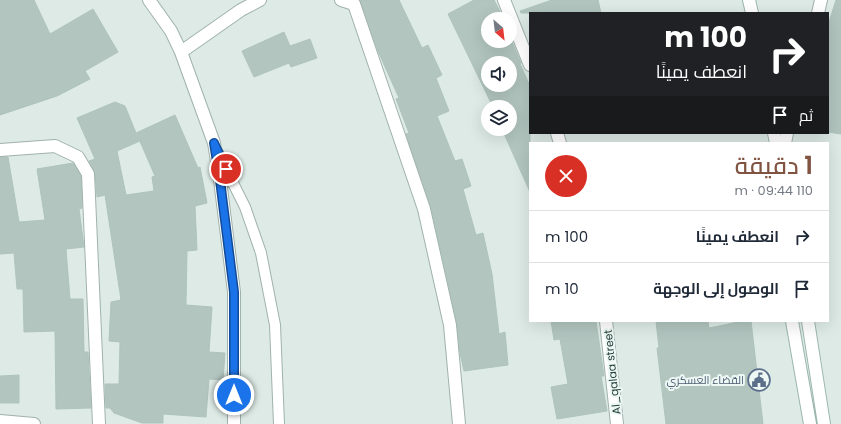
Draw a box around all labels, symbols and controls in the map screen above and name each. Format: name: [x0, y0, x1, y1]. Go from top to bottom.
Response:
north arrow: [481, 12, 517, 48]
map controls: [481, 12, 517, 136]
text: 100 m: [664, 18, 747, 57]
icon: right: [761, 28, 813, 80]
button: sound: [481, 56, 517, 92]
text: انعطف يمينًا: [656, 59, 747, 84]
button: layers: [481, 100, 517, 136]
icon: arrive: [769, 104, 791, 126]
text: ثم: [799, 105, 813, 126]
text: 1 دقيقة: [735, 149, 813, 182]
pin: [209, 152, 243, 186]
button: close: [545, 155, 587, 197]
icon: arrive: [215, 158, 237, 180]
text: 110 m · 09:44: [734, 181, 813, 200]
text: 100 m: [545, 226, 588, 247]
text: انعطف يمينًا: [696, 226, 779, 247]
icon: right: [791, 226, 813, 248]
text: 10 m: [545, 278, 579, 299]
text: الوصول إلى الوجهة: [653, 278, 779, 299]
icon: arrive: [791, 278, 813, 300]
street label: Al_qalaa street: [600, 329, 624, 415]
public building icon: القضاء العسكري: [746, 367, 772, 393]
place label: القضاء العسكري: [667, 372, 744, 389]
position arrow: [213, 374, 255, 416]

